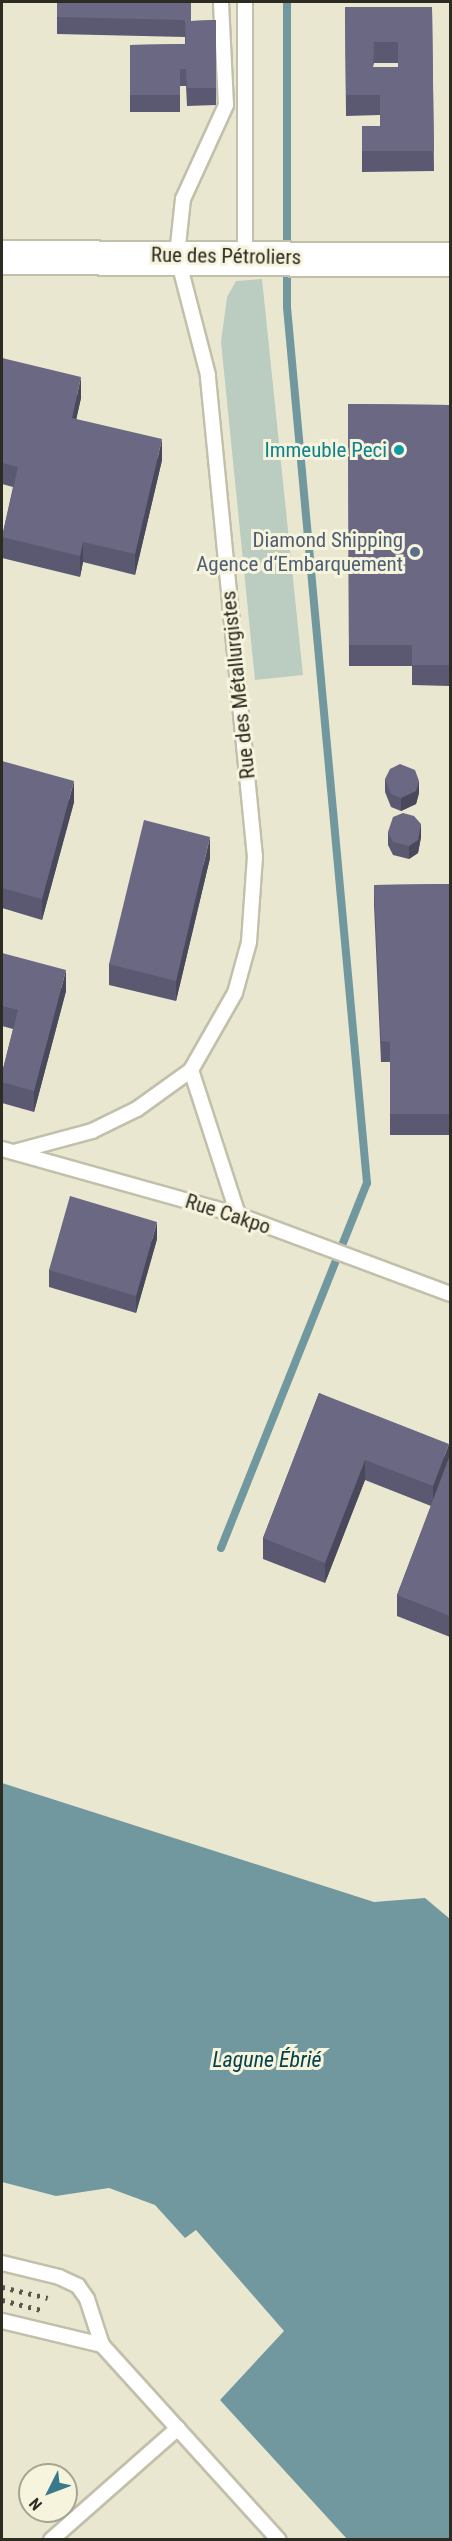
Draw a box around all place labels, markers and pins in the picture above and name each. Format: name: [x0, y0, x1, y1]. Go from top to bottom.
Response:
place label: Immeuble Peci: [264, 437, 387, 463]
marker: Immeuble Peci: [392, 443, 406, 457]
place label: Diamond Shipping Agence d‘Embarquement: [196, 527, 403, 577]
marker: Diamond Shipping Agence d‘Embarquement: [408, 545, 422, 559]

